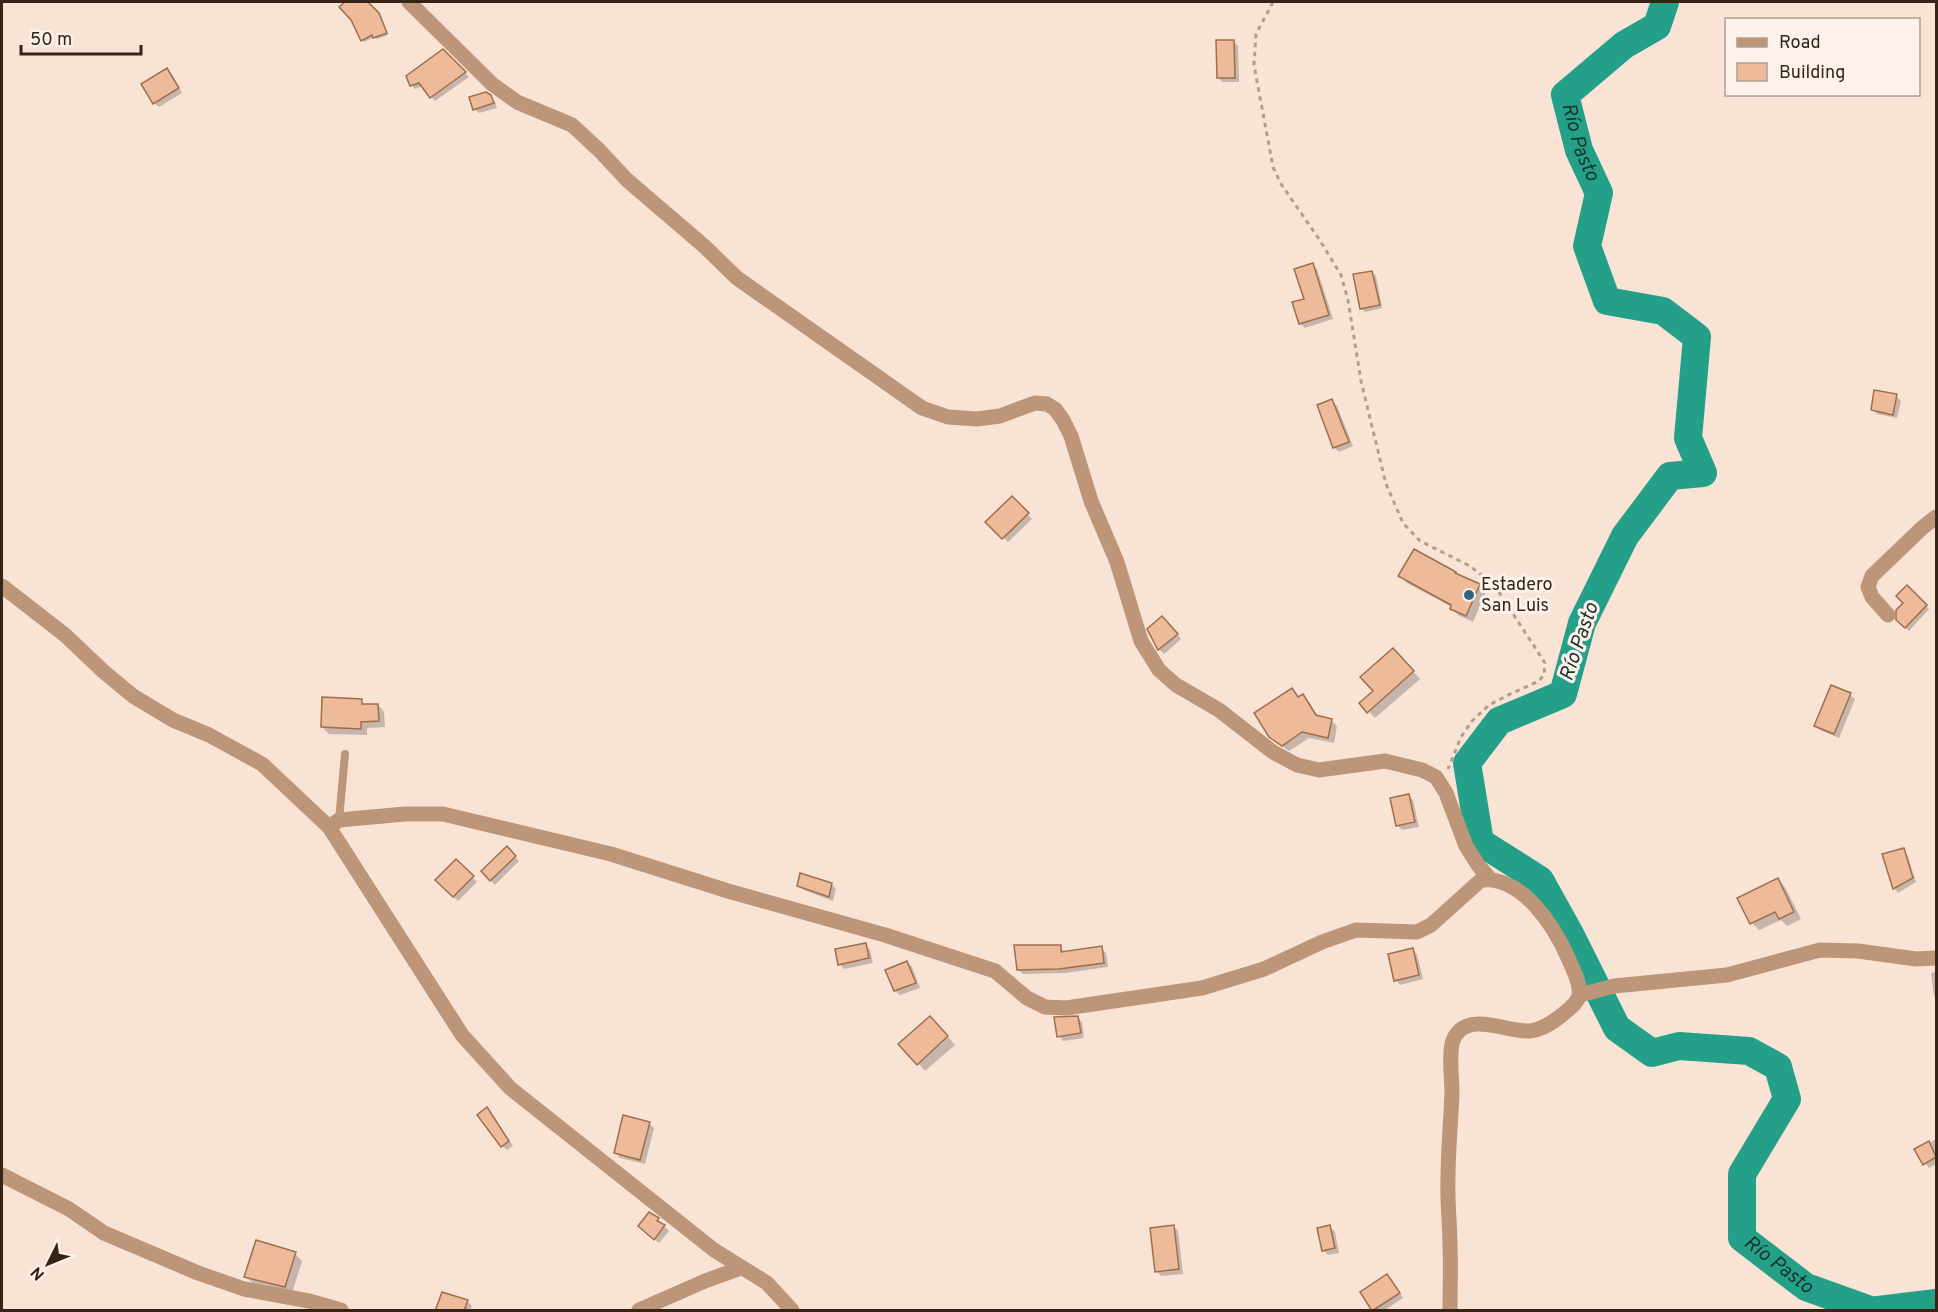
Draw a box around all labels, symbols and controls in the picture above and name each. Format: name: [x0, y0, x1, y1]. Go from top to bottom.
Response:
scale bar: [21, 18, 141, 56]
legend: [1725, 18, 1920, 96]
text: 50 m: [30, 29, 72, 52]
text: Road: [1779, 32, 1821, 55]
text: Building: [1779, 62, 1845, 85]
water label: Río Pasto: [1555, 100, 1605, 186]
place label: Estadero San Luis: [1481, 574, 1553, 618]
marker: Estadero San Luis: [1462, 588, 1476, 602]
water label: Río Pasto: [1555, 599, 1606, 685]
water label: Río Pasto: [1738, 1231, 1818, 1301]
north arrow: [18, 1234, 78, 1294]
text: N: [27, 1262, 50, 1284]

